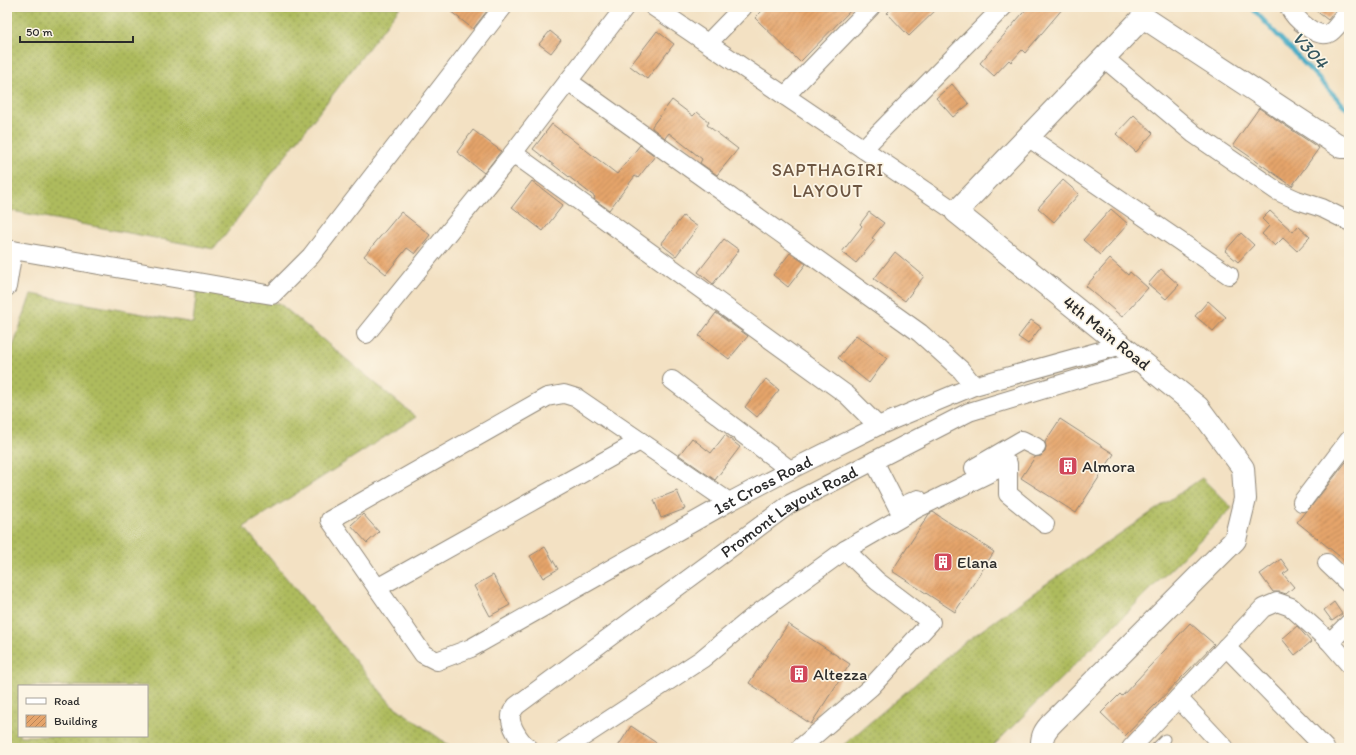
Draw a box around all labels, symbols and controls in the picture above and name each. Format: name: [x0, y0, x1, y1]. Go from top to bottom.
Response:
scale bar: [20, 18, 133, 44]
text: 50 m: [26, 25, 52, 39]
water label: V304: [1288, 27, 1333, 74]
district label: SAPTHAGIRI LAYOUT: [772, 159, 884, 202]
street label: 4th Main Road: [1059, 292, 1155, 375]
street label: 1st Cross Road: [710, 450, 816, 519]
building icon: Almora: [1057, 455, 1079, 477]
place label: Almora: [1082, 456, 1135, 476]
street label: Promont Layout Road: [717, 461, 861, 562]
building icon: Elana: [932, 551, 954, 573]
place label: Elana: [957, 552, 997, 572]
building icon: Altezza: [788, 663, 810, 685]
place label: Altezza: [813, 664, 867, 684]
legend: [18, 685, 148, 737]
text: Road: [54, 694, 80, 708]
text: Building: [54, 714, 98, 728]

